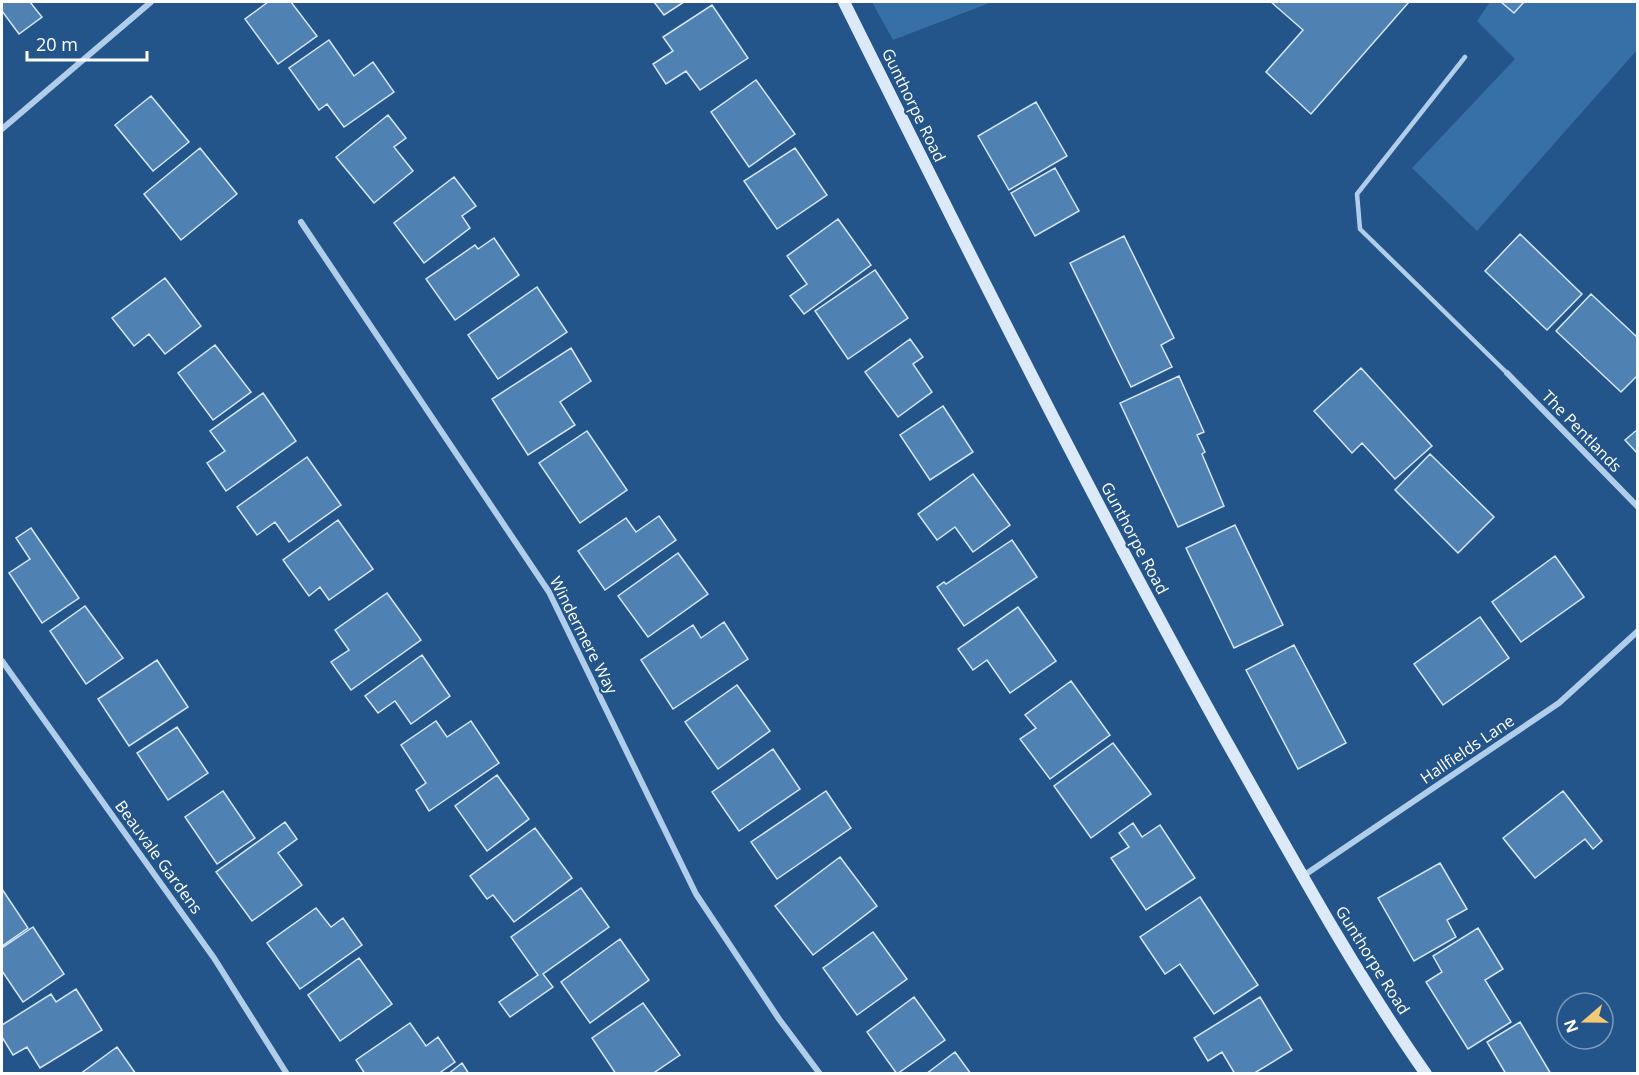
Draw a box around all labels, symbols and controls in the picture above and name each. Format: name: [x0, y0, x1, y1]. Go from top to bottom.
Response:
scale bar: [27, 24, 147, 62]
text: 20 m: [36, 32, 78, 56]
street label: Gunthorpe Road: [877, 44, 951, 166]
street label: The Pentlands: [1537, 385, 1627, 477]
street label: Gunthorpe Road: [1096, 478, 1174, 598]
street label: Windermere Way: [545, 572, 624, 698]
street label: Hallfields Lane: [1416, 709, 1518, 789]
street label: Beauvale Gardens: [110, 796, 208, 918]
street label: Gunthorpe Road: [1331, 902, 1415, 1018]
north arrow: [1555, 991, 1615, 1051]
text: N: [1558, 1016, 1583, 1036]

